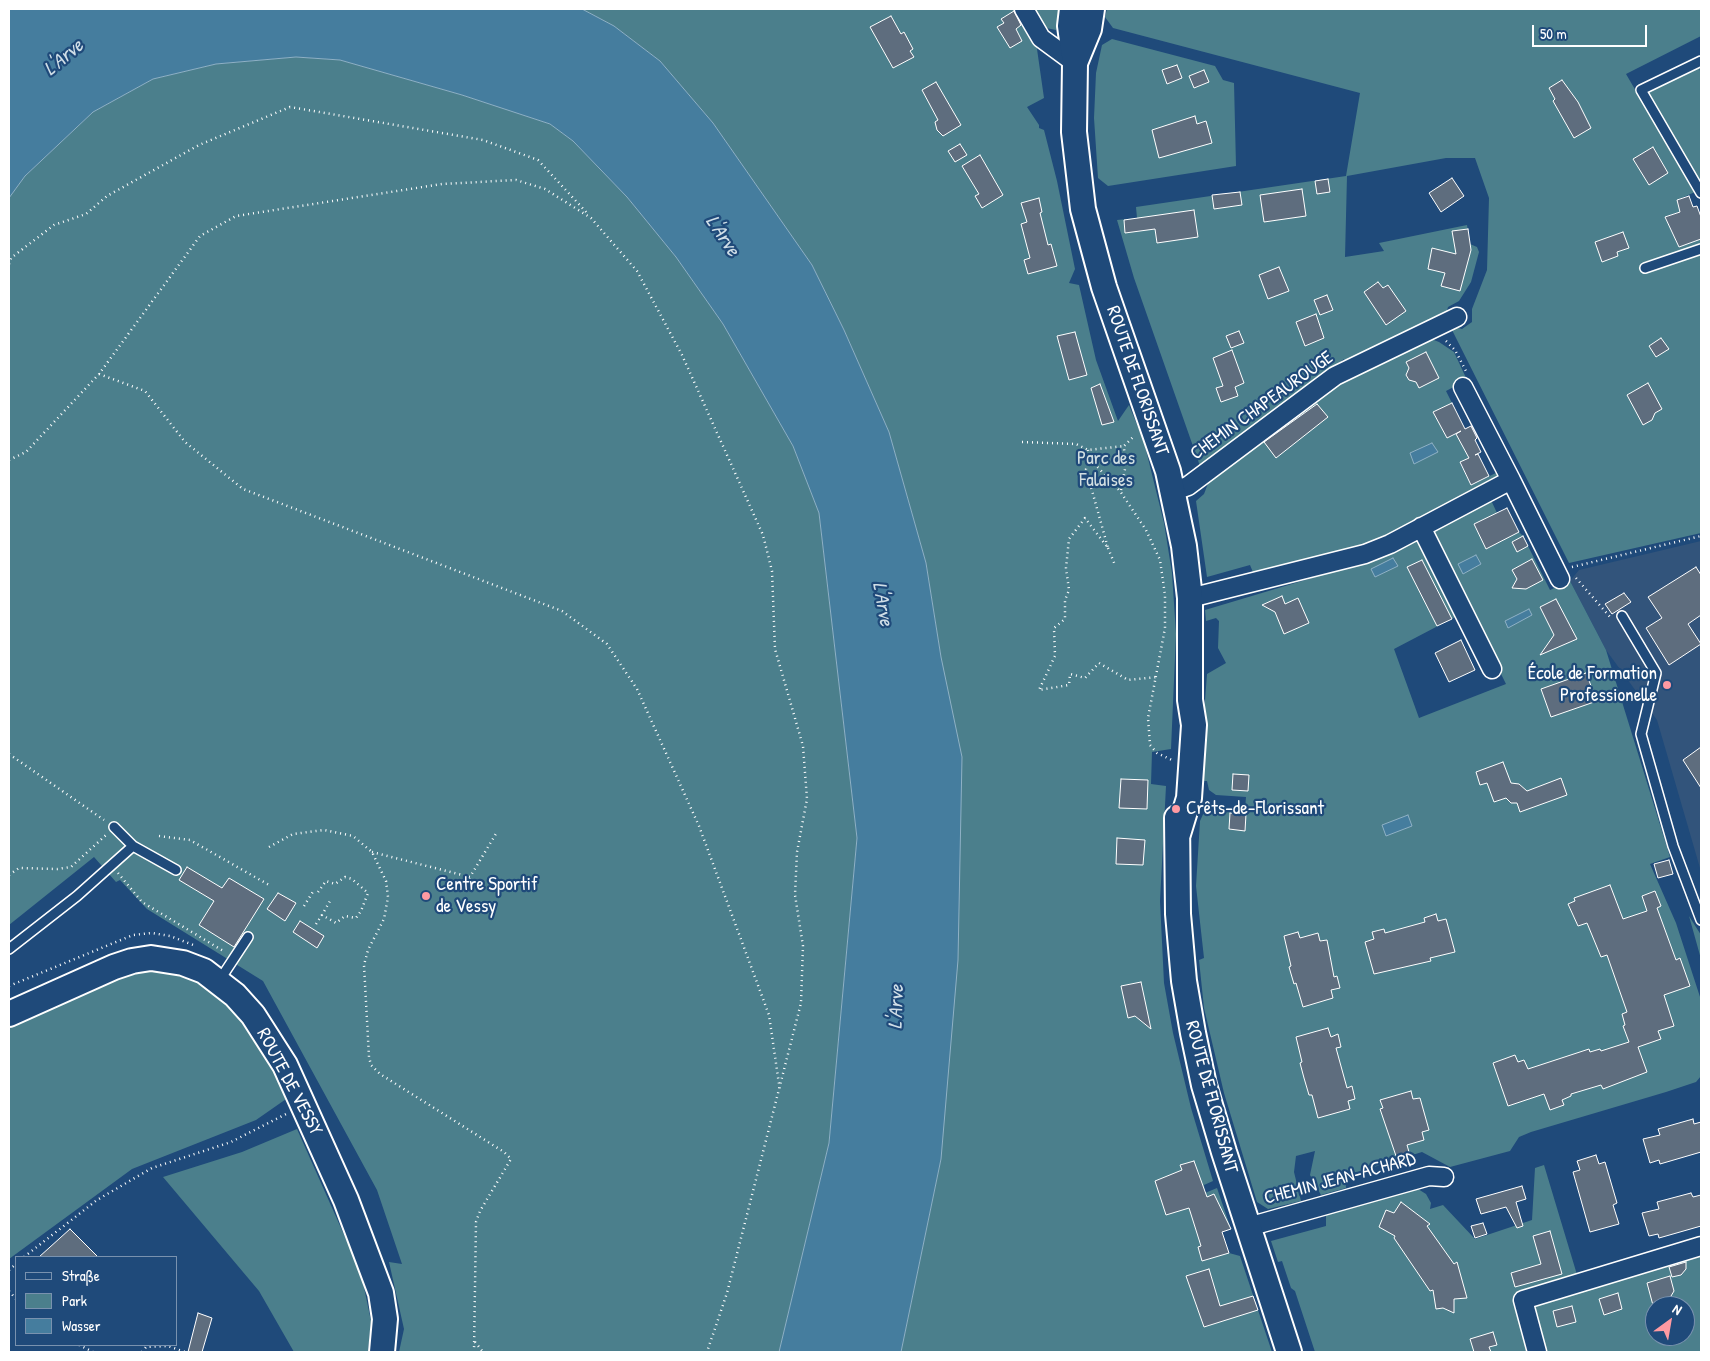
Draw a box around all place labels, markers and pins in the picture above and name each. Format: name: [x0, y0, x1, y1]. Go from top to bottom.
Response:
place label: École de Formation Professionelle: [1528, 663, 1657, 707]
marker: École de Formation Professionelle: [1661, 679, 1673, 691]
place label: Crêts-de-Florissant: [1186, 798, 1324, 820]
marker: Crêts-de-Florissant: [1170, 803, 1182, 815]
place label: Centre Sportif de Vessy: [436, 874, 538, 918]
marker: Centre Sportif de Vessy: [420, 890, 432, 902]

